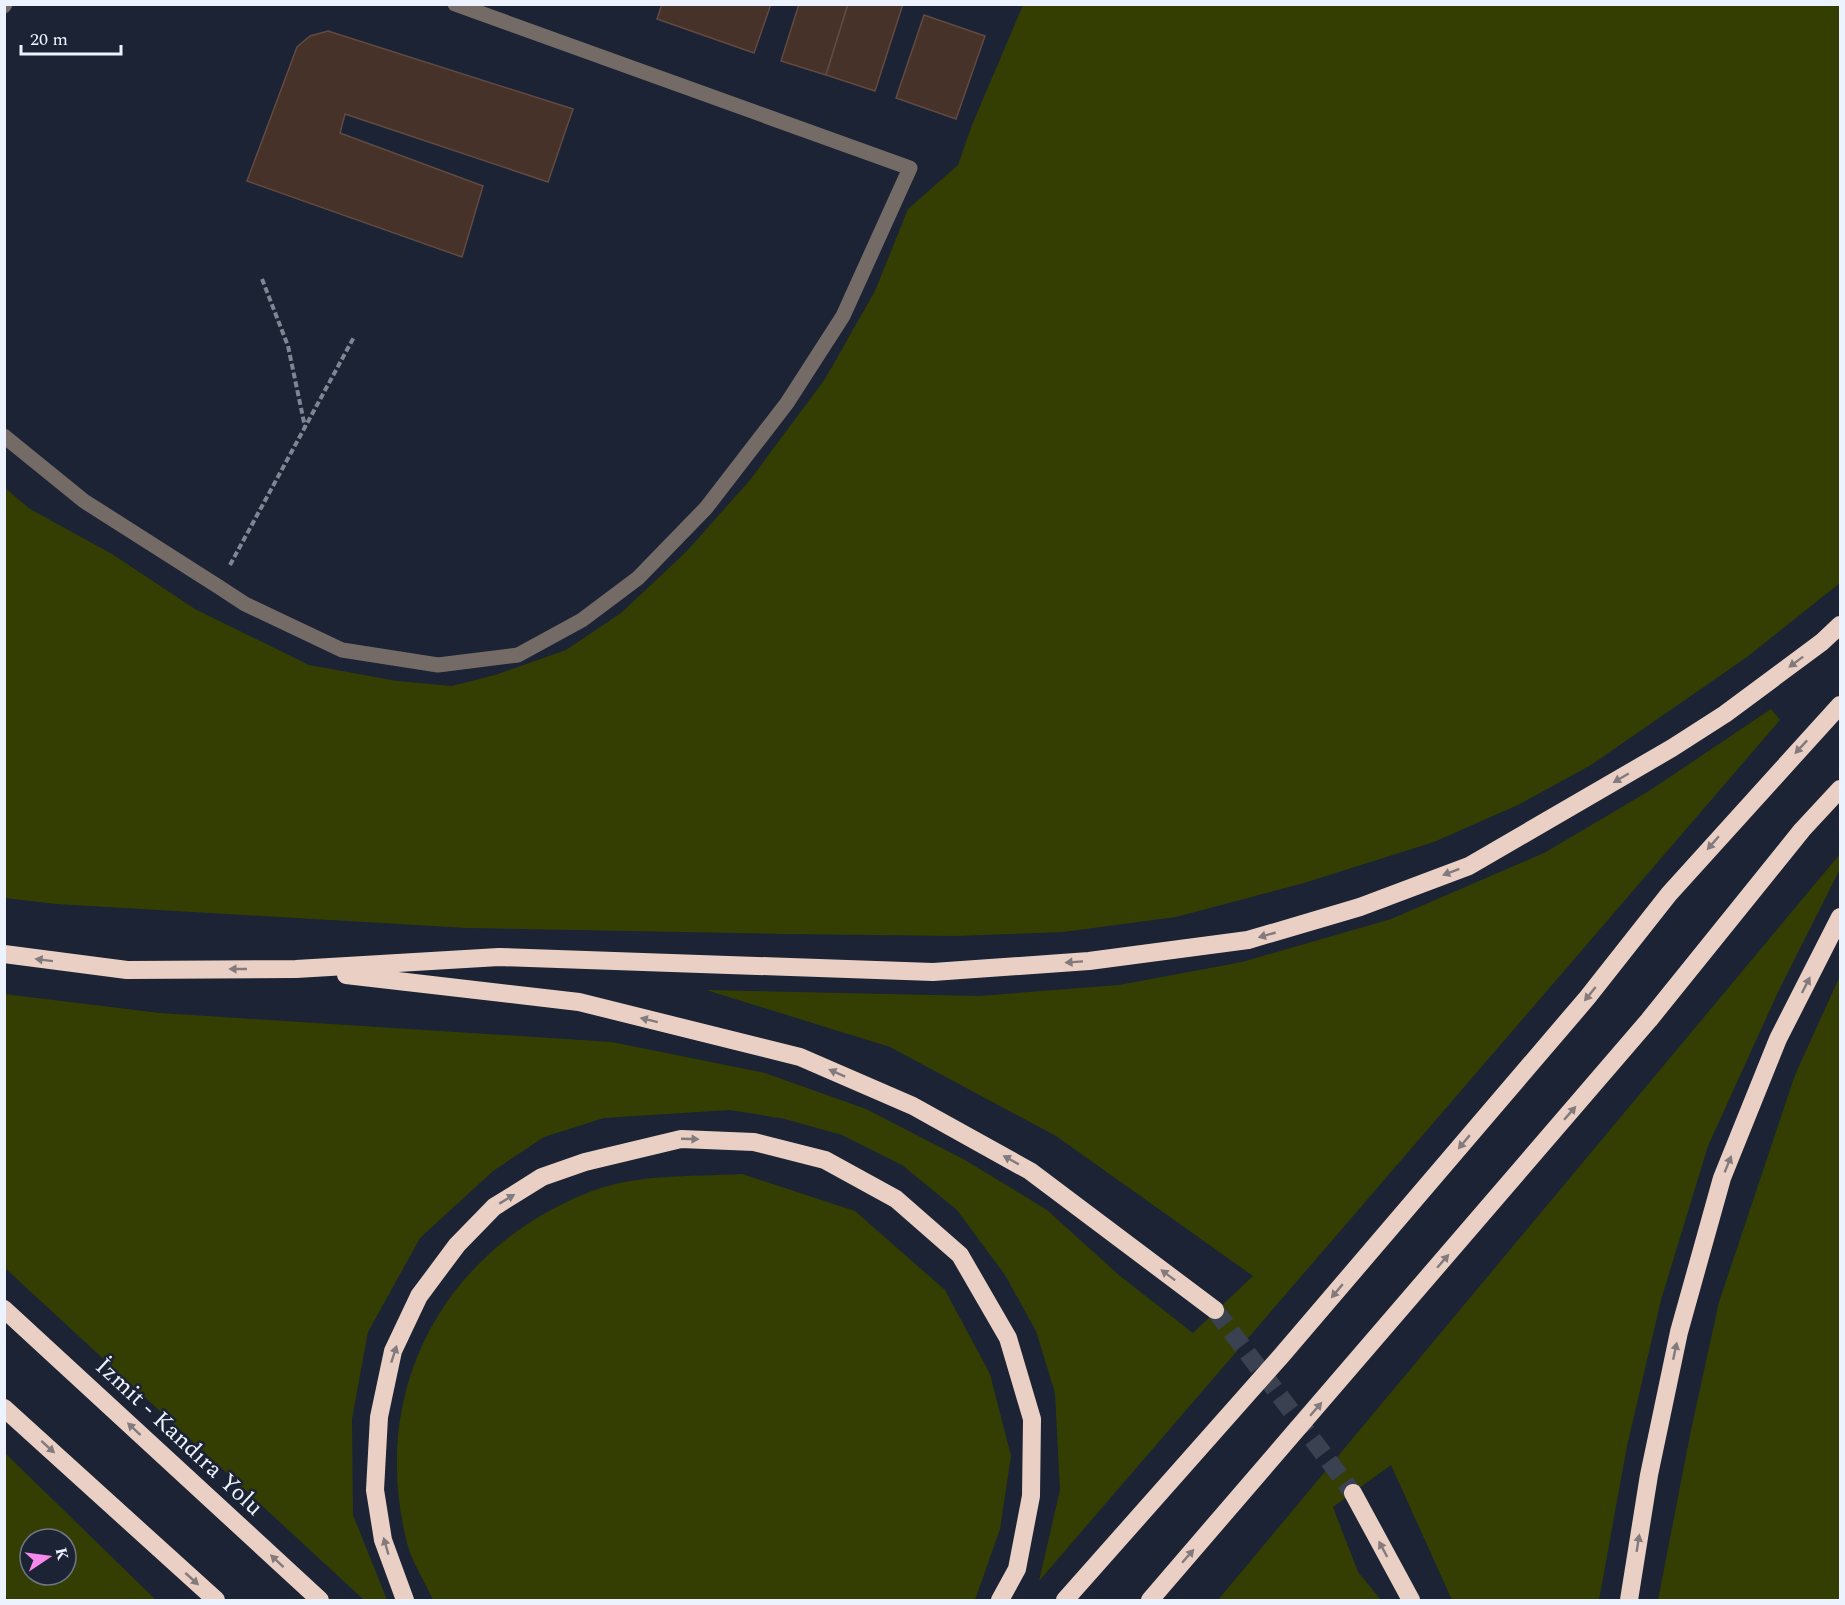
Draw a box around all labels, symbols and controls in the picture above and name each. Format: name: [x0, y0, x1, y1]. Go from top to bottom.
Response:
scale bar: [21, 18, 122, 56]
text: 20 m: [30, 26, 68, 53]
one-way arrow: [1788, 656, 1804, 668]
one-way arrow: [1794, 740, 1808, 754]
one-way arrow: [1613, 772, 1629, 783]
one-way arrow: [1707, 835, 1720, 850]
one-way arrow: [1442, 868, 1460, 878]
one-way arrow: [1258, 931, 1276, 940]
one-way arrow: [34, 955, 53, 965]
one-way arrow: [1064, 957, 1083, 967]
one-way arrow: [228, 964, 247, 974]
one-way arrow: [1801, 977, 1811, 994]
one-way arrow: [1584, 986, 1597, 1001]
one-way arrow: [640, 1014, 659, 1024]
one-way arrow: [827, 1068, 845, 1078]
one-way arrow: [1563, 1106, 1576, 1121]
one-way arrow: [1457, 1134, 1470, 1150]
one-way arrow: [681, 1135, 700, 1144]
one-way arrow: [1723, 1154, 1733, 1172]
one-way arrow: [1002, 1155, 1019, 1165]
one-way arrow: [499, 1193, 515, 1204]
one-way arrow: [1436, 1254, 1449, 1269]
one-way arrow: [1161, 1269, 1177, 1281]
one-way arrow: [1331, 1283, 1344, 1298]
one-way arrow: [1671, 1342, 1680, 1361]
one-way arrow: [390, 1344, 399, 1362]
street label: İzmit - Kandıra Yolu: [87, 1349, 271, 1525]
one-way arrow: [1309, 1402, 1322, 1417]
one-way arrow: [127, 1423, 142, 1436]
one-way arrow: [40, 1440, 55, 1454]
north arrow: [18, 1527, 78, 1587]
one-way arrow: [1634, 1533, 1643, 1552]
one-way arrow: [380, 1536, 390, 1555]
one-way arrow: [1378, 1540, 1388, 1557]
text: K: [49, 1545, 75, 1563]
one-way arrow: [1182, 1548, 1195, 1564]
one-way arrow: [270, 1554, 285, 1568]
one-way arrow: [184, 1572, 199, 1586]

